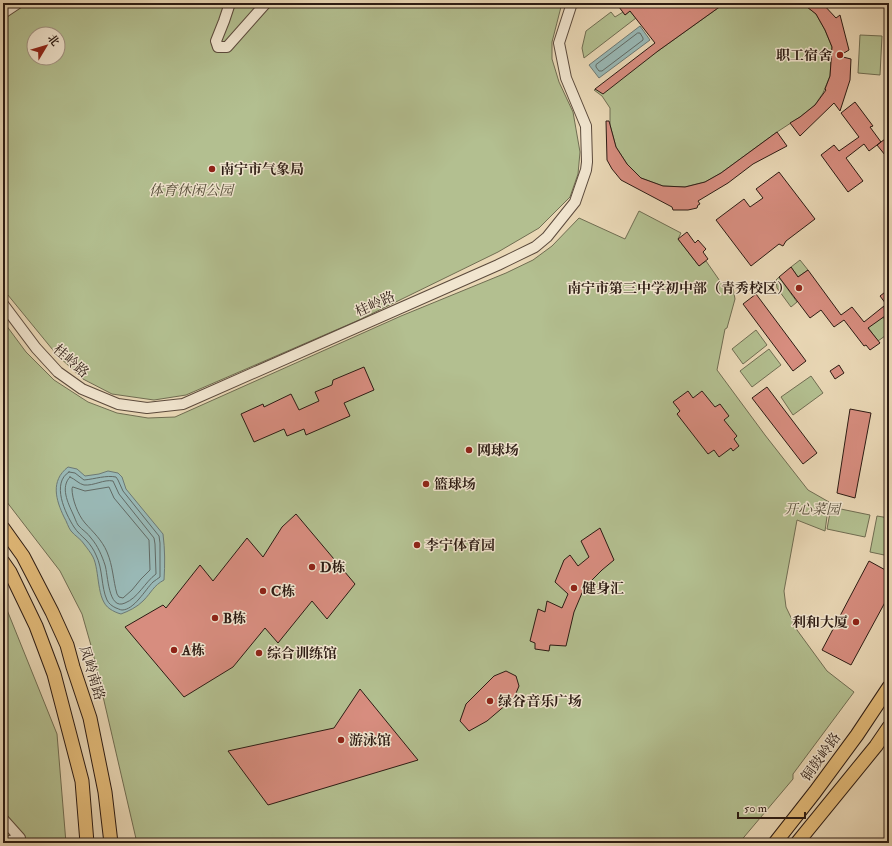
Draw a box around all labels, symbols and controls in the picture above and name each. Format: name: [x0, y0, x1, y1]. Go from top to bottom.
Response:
north arrow: [26, 26, 66, 66]
text: 北: [45, 32, 62, 48]
place label: 职工宿舍: [776, 47, 833, 64]
marker: 职工宿舍: [835, 50, 845, 60]
place label: 南宁市气象局: [220, 161, 304, 178]
marker: 南宁市气象局: [207, 164, 217, 174]
park label: 体育休闲公园: [149, 182, 235, 199]
place label: 南宁市第三中学初中部（青秀校区）: [567, 280, 791, 297]
marker: 南宁市第三中学初中部（青秀校区）: [794, 283, 804, 293]
street label: 桂岭路: [352, 288, 398, 320]
street label: 桂岭路: [50, 341, 92, 381]
place label: 网球场: [477, 442, 519, 459]
marker: 网球场: [464, 445, 474, 455]
place label: 篮球场: [434, 476, 476, 493]
marker: 篮球场: [421, 479, 431, 489]
park label: 开心菜园: [784, 501, 842, 518]
place label: 李宁体育园: [425, 537, 495, 554]
marker: 李宁体育园: [412, 540, 422, 550]
place label: D栋: [320, 559, 345, 576]
marker: D栋: [307, 562, 317, 572]
place label: 健身汇: [582, 580, 624, 597]
place label: C栋: [271, 583, 295, 600]
marker: 健身汇: [569, 583, 579, 593]
marker: C栋: [258, 586, 268, 596]
place label: B栋: [223, 610, 246, 627]
marker: B栋: [210, 613, 220, 623]
place label: 利和大厦: [792, 614, 848, 631]
marker: 利和大厦: [851, 617, 861, 627]
place label: A栋: [181, 642, 205, 659]
street label: 凤岭南路: [76, 644, 108, 702]
marker: A栋: [169, 645, 179, 655]
place label: 综合训练馆: [267, 645, 337, 662]
marker: 综合训练馆: [254, 648, 264, 658]
place label: 绿谷音乐广场: [498, 693, 582, 710]
marker: 绿谷音乐广场: [485, 696, 495, 706]
street label: 铜鼓岭路: [798, 729, 844, 785]
place label: 游泳馆: [349, 732, 391, 749]
marker: 游泳馆: [336, 735, 346, 745]
scale bar: [738, 794, 805, 820]
text: 50 m: [744, 801, 768, 816]

